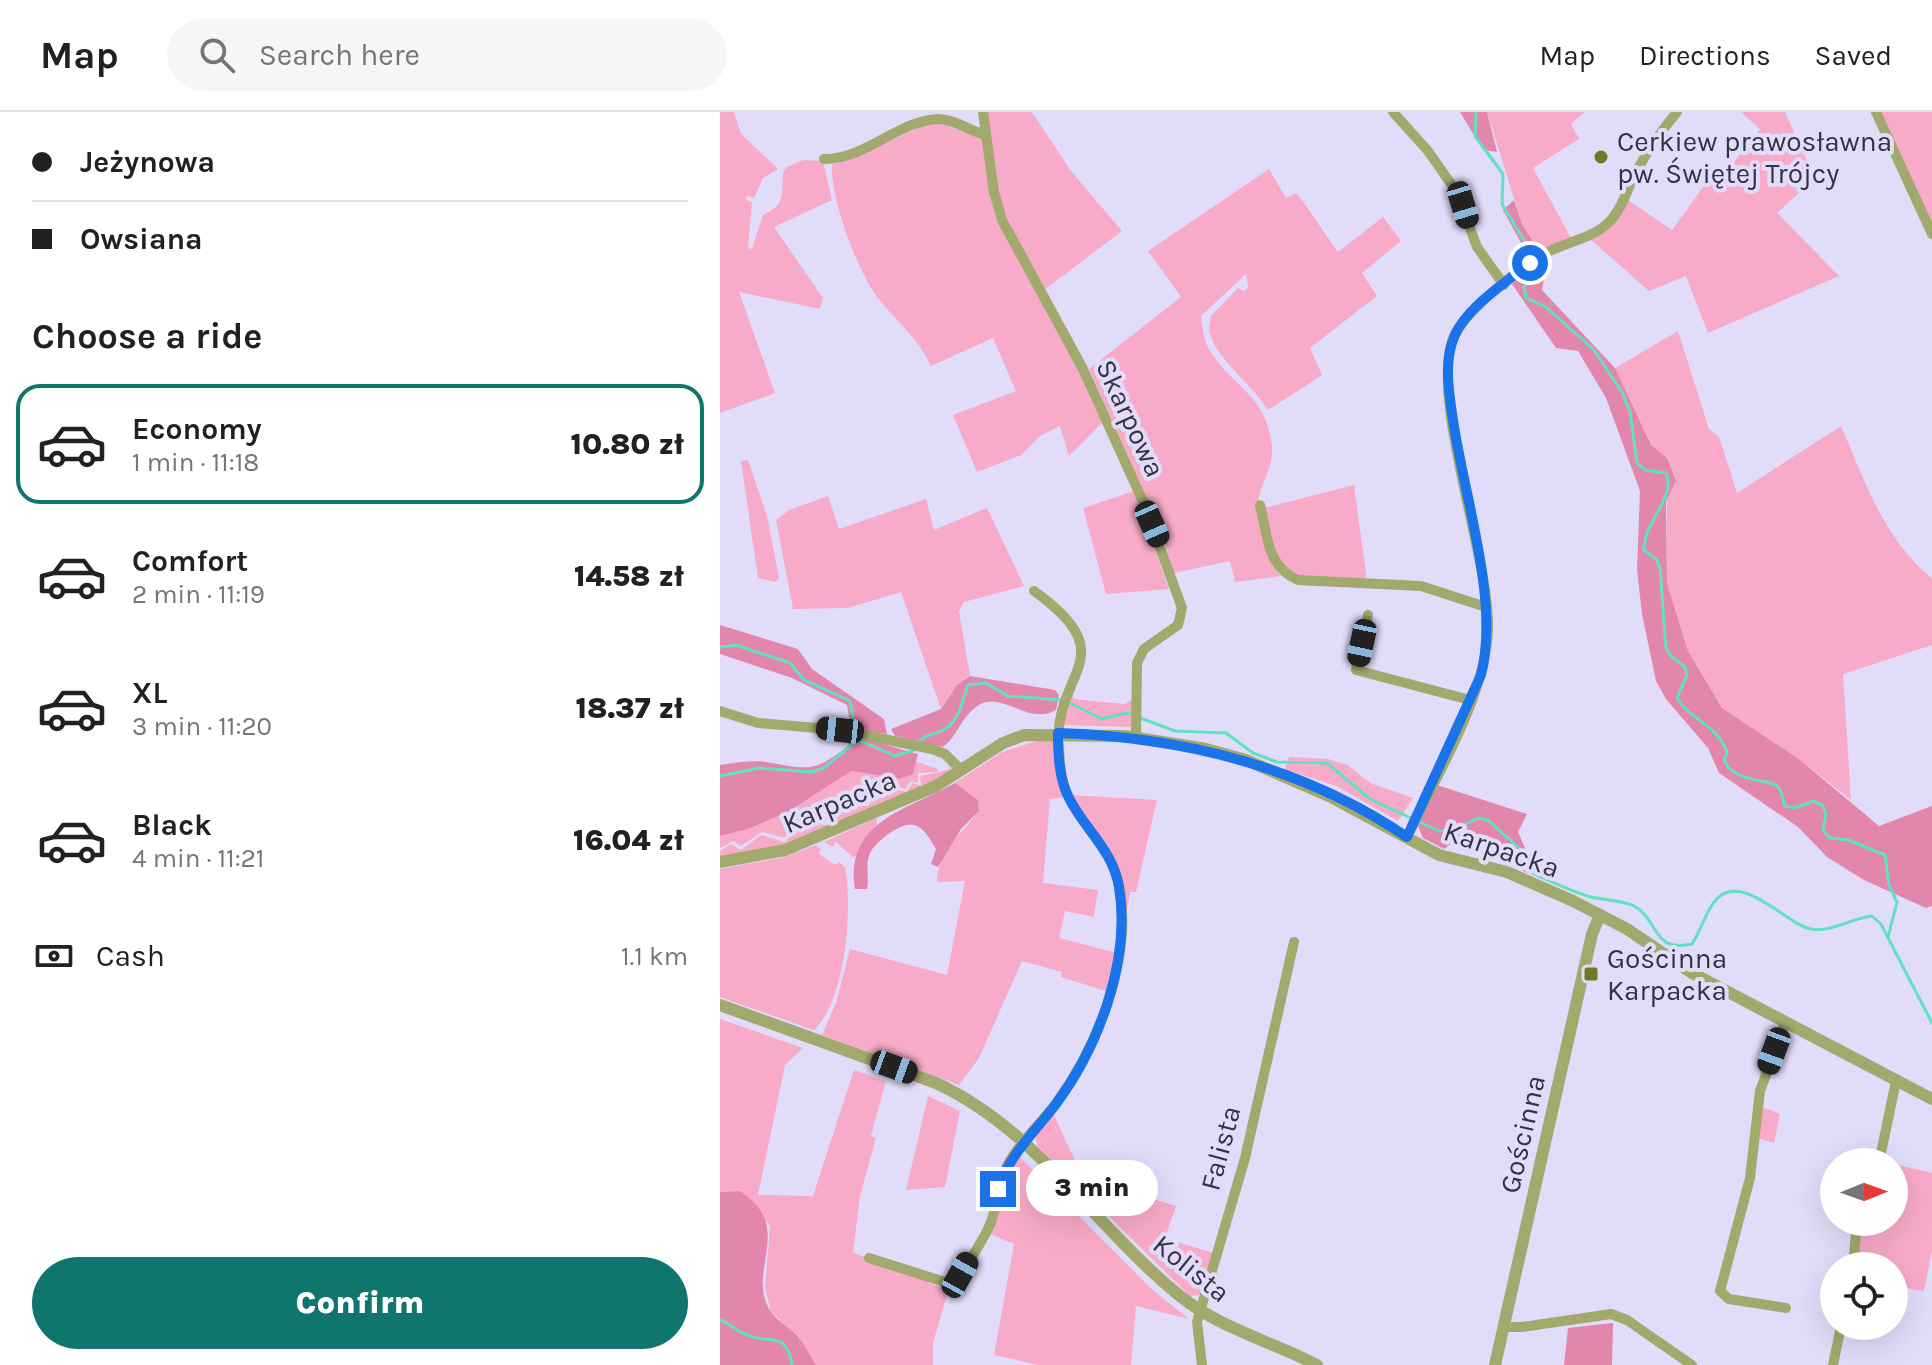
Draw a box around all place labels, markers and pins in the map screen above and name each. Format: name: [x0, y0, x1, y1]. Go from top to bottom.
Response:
place label: Cerkiew prawosławna pw. Świętej Trójcy: [1617, 125, 1892, 190]
marker: Cerkiew prawosławna pw. Świętej Trójcy: [1592, 148, 1610, 166]
place label: Gościnna Karpacka: [1607, 942, 1727, 1007]
marker: Gościnna Karpacka: [1582, 965, 1600, 983]

